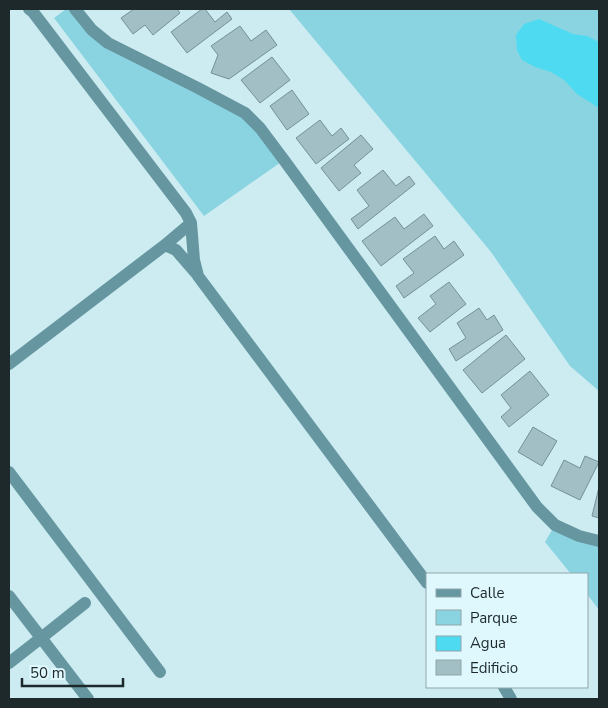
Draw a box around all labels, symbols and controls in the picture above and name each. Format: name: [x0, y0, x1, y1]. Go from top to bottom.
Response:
legend: [426, 573, 588, 688]
text: Calle: [470, 583, 505, 603]
text: Parque: [470, 608, 518, 628]
text: Agua: [470, 633, 506, 653]
scale bar: [22, 656, 124, 688]
text: Edificio: [470, 658, 518, 678]
text: 50 m: [30, 663, 65, 683]

